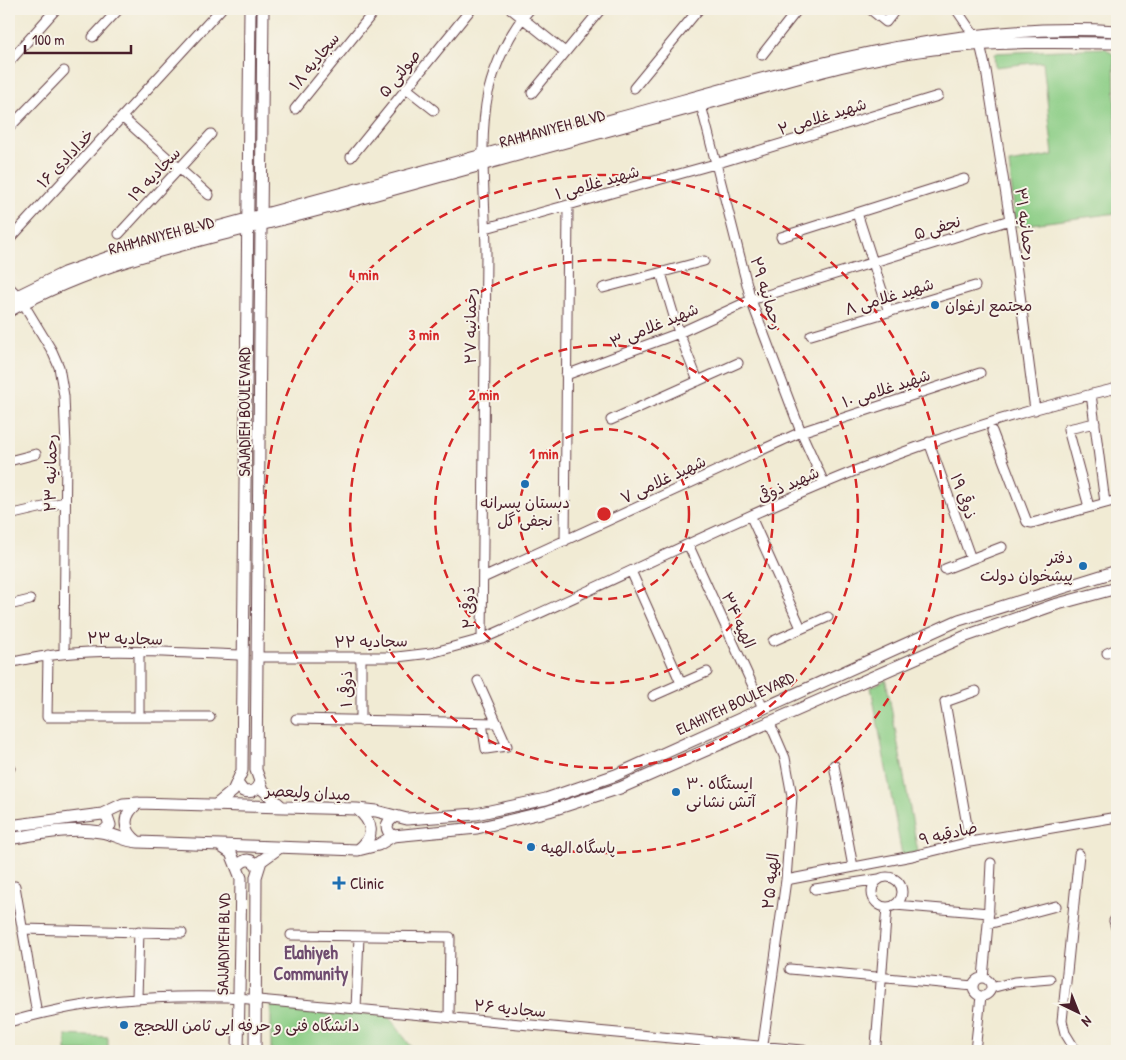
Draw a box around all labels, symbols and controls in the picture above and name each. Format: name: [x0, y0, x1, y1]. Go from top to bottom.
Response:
scale bar: [25, 22, 131, 54]
street label: سجادیه ۱۸: [284, 27, 344, 95]
text: 100 m: [32, 29, 65, 50]
street label: صولتی ۵: [373, 44, 425, 102]
street label: شهید غلامی ۲: [775, 92, 869, 140]
street label: RAHMANIYEH BLVD: [497, 103, 607, 153]
street label: خدادادی ۱۶: [32, 123, 98, 193]
street label: سجادیه ۱۹: [123, 142, 185, 206]
street label: شهید غلامی ۱: [552, 159, 642, 205]
street label: رحمانیه ۳۱: [1010, 186, 1042, 262]
street label: نجفی ۵: [911, 209, 963, 245]
street label: RAHMANIYEH BLVD: [106, 210, 216, 260]
street label: رحمانیه ۲۹: [745, 254, 789, 332]
text: 4 min: [349, 264, 379, 285]
street label: شهید غلامی ۸: [842, 272, 936, 320]
street label: رحمانیه ۲۷: [459, 288, 481, 364]
place label: مجتمع ارغوان: [945, 294, 1032, 317]
street label: شهید غلامی ۳: [606, 297, 702, 353]
marker: مجتمع ارغوان: [929, 299, 941, 311]
text: 3 min: [409, 324, 439, 345]
street label: SAJADIEH BOULEVARD: [233, 347, 255, 476]
street label: شهید غلامی ۱۰: [839, 363, 933, 413]
text: 2 min: [469, 384, 500, 405]
street label: رحمانیه ۲۳: [38, 434, 62, 512]
text: 1 min: [529, 443, 559, 464]
street label: شهید غلامی ۷: [617, 450, 709, 508]
street label: شهید ذوقی: [753, 461, 823, 507]
street label: ذوقی ۱۹: [946, 470, 982, 522]
marker: دبستان پسرانه نجفی گل: [519, 478, 531, 490]
place label: دبستان پسرانه نجفی گل: [480, 491, 570, 531]
centre of rings: [595, 505, 613, 523]
place label: دفتر پیشخوان دولت: [980, 546, 1073, 586]
marker: دفتر پیشخوان دولت: [1077, 560, 1089, 572]
street label: ذوقی ۲: [457, 587, 479, 629]
street label: الهیه ۳۴: [717, 588, 761, 652]
street label: سجادیه ۲۳: [87, 626, 163, 650]
street label: سجادیه ۲۲: [334, 629, 408, 653]
street label: ELAHIYEH BOULEVARD: [672, 666, 798, 740]
street label: ذوقی ۱: [335, 670, 357, 708]
place label: ایستگاه ۳۰ آتش نشانی: [686, 772, 757, 812]
street label: میدان ولیعصر: [263, 779, 351, 805]
marker: ایستگاه ۳۰ آتش نشانی: [670, 786, 682, 798]
street label: صادقیه ۹: [917, 816, 979, 850]
place label: پاسگاه الهیه: [541, 836, 615, 858]
marker: پاسگاه الهیه: [525, 841, 537, 853]
street label: الهیه ۲۵: [756, 852, 784, 910]
place label: Clinic: [350, 872, 384, 894]
marker: Clinic: [332, 876, 346, 890]
street label: SAJJADIYEH BLVD: [211, 892, 235, 995]
district label: Elahiyeh Community: [274, 940, 349, 987]
north arrow: [1054, 988, 1104, 1038]
street label: سجادیه ۲۶: [473, 994, 547, 1022]
text: N: [1078, 1012, 1096, 1032]
place label: دانشگاه فنی و حرفه ایی ثامن اللحجج: [134, 1014, 360, 1036]
marker: دانشگاه فنی و حرفه ایی ثامن اللحجج: [118, 1019, 130, 1031]

